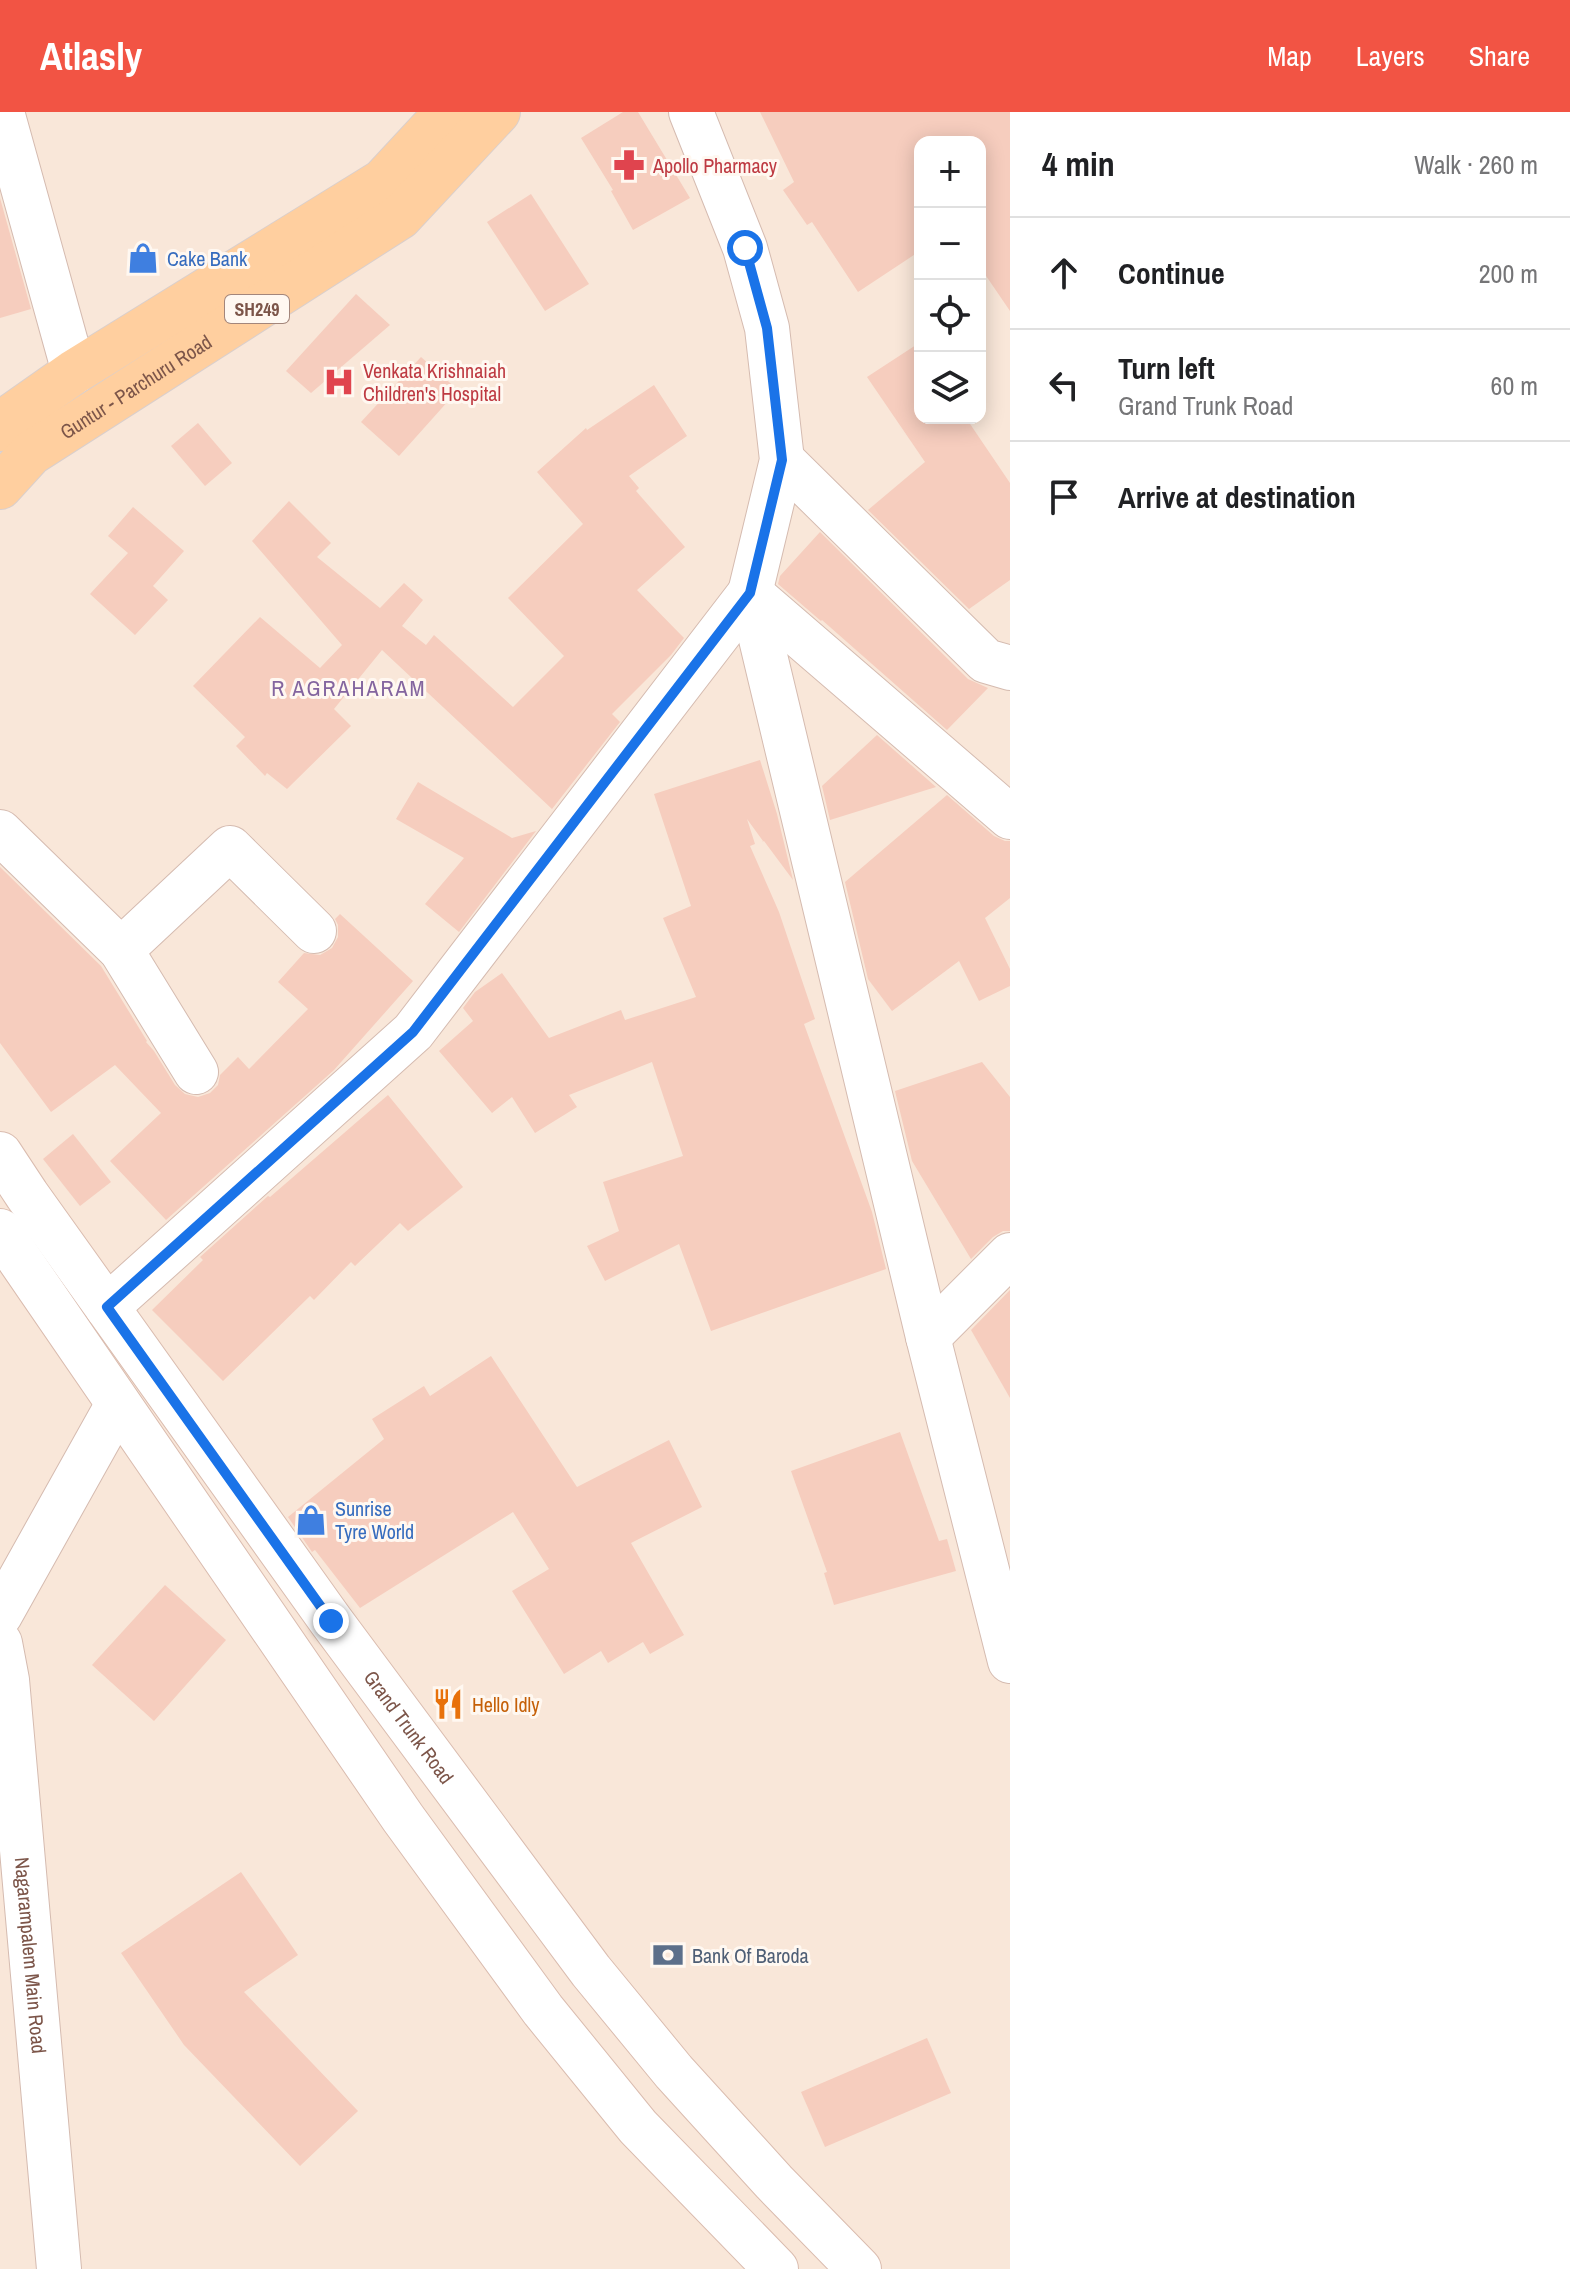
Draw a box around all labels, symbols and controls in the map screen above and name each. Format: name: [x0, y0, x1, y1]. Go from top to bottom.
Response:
text: Atlasly: [40, 31, 142, 82]
text: Map: [1267, 37, 1312, 75]
text: Layers: [1356, 37, 1425, 75]
text: Share: [1469, 37, 1530, 75]
map controls: [914, 136, 986, 424]
button: +: [914, 136, 986, 208]
text: 4 min: [1042, 141, 1115, 187]
text: Walk · 260 m: [1414, 147, 1538, 182]
pharmacy icon: Apollo Pharmacy: [612, 148, 646, 182]
place label: Apollo Pharmacy: [652, 152, 778, 179]
button: −: [914, 208, 986, 280]
route start: [727, 230, 763, 266]
shop icon: Cake Bank: [126, 241, 160, 275]
place label: Cake Bank: [167, 245, 248, 272]
icon: ahead: [1042, 251, 1086, 295]
text: Continue: [1118, 253, 1225, 293]
text: 200 m: [1479, 256, 1538, 291]
button: locate: [914, 280, 986, 352]
road number: SH249: [225, 295, 289, 323]
street label: Guntur - Parchuru Road: [54, 328, 216, 445]
text: Turn left: [1118, 348, 1215, 388]
button: layers: [914, 352, 986, 424]
place label: Venkata Krishnaiah Children's Hospital: [363, 357, 506, 407]
icon: left: [1042, 363, 1086, 407]
hospital icon: Venkata Krishnaiah Children's Hospital: [322, 365, 356, 399]
text: 60 m: [1491, 368, 1538, 403]
text: Grand Trunk Road: [1118, 388, 1293, 423]
icon: arrive: [1042, 475, 1086, 519]
text: Arrive at destination: [1118, 477, 1356, 517]
district label: R AGRAHARAM: [271, 673, 427, 703]
place label: Sunrise Tyre World: [335, 1495, 414, 1545]
shop icon: Sunrise Tyre World: [294, 1503, 328, 1537]
route end: [313, 1603, 349, 1639]
street label: Grand Trunk Road: [358, 1664, 461, 1789]
restaurant icon: Hello Idly: [431, 1687, 465, 1721]
place label: Hello Idly: [472, 1691, 540, 1718]
street label: Nagarampalem Main Road: [9, 1856, 53, 2055]
bank icon: Bank Of Baroda: [651, 1938, 685, 1972]
place label: Bank Of Baroda: [692, 1942, 809, 1969]

